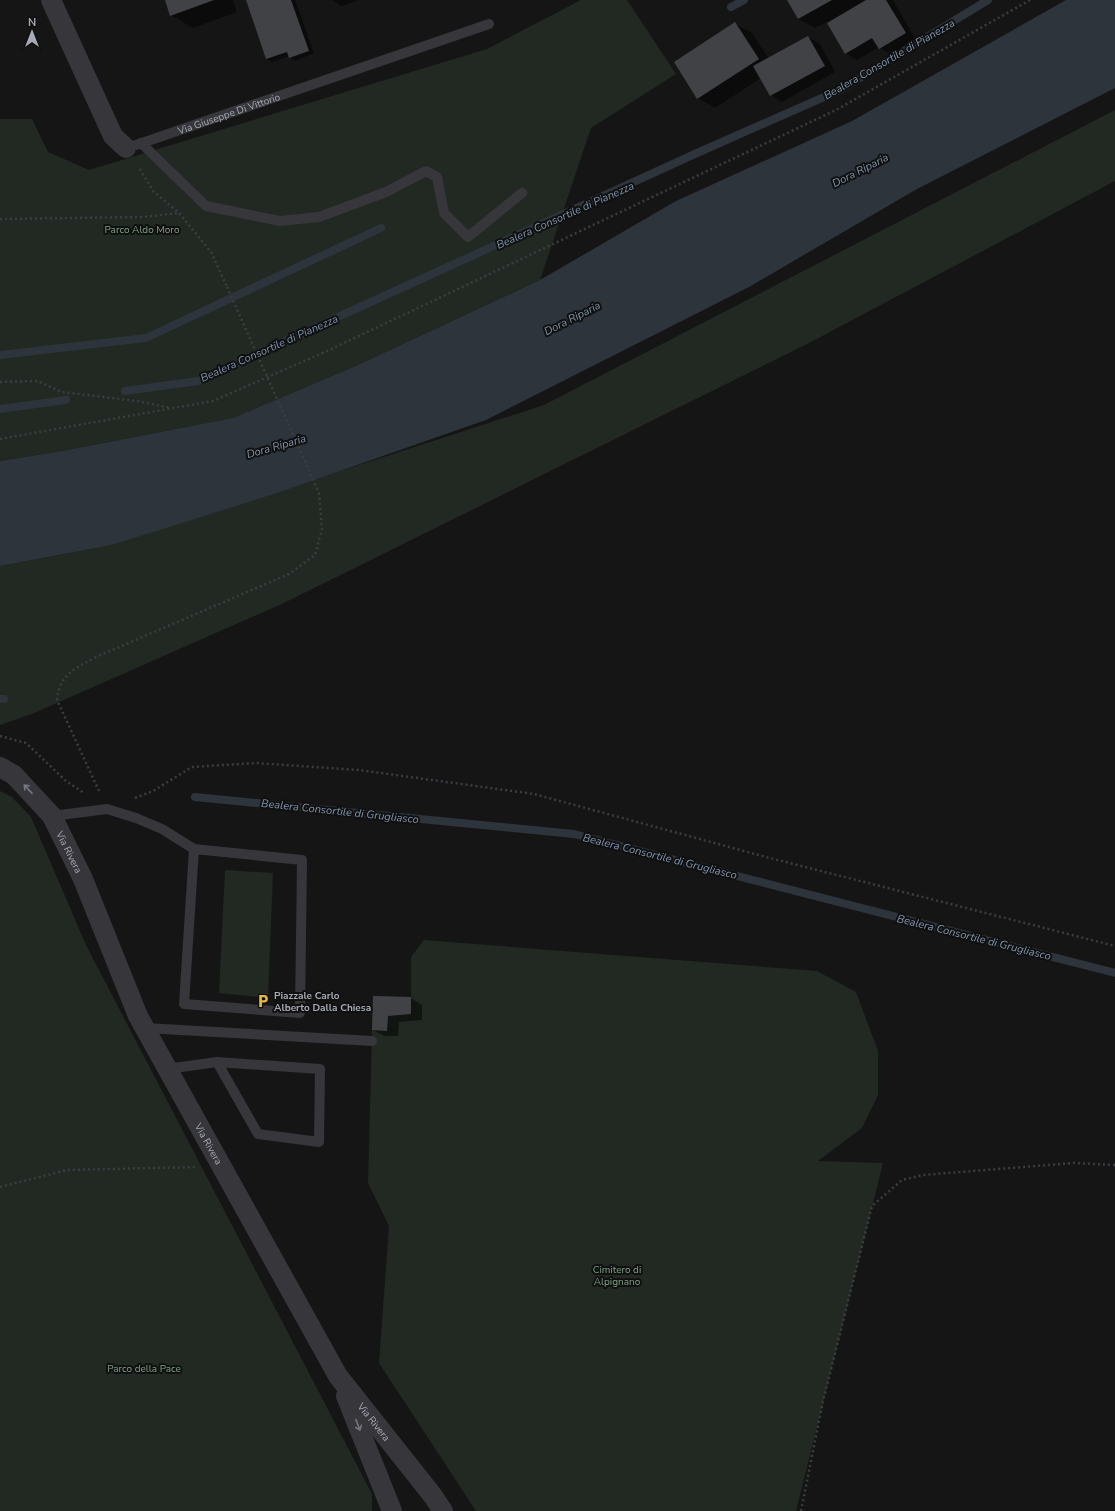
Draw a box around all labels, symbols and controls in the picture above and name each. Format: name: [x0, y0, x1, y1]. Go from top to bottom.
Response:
north arrow: [12, 12, 52, 52]
text: N: [28, 15, 36, 30]
water label: Bealera Consortile di Pianezza: [821, 16, 958, 103]
street label: Via Giuseppe Di Vittorio: [175, 90, 283, 139]
water label: Dora Riparia: [830, 150, 891, 191]
water label: Bealera Consortile di Pianezza: [494, 178, 637, 253]
park label: Parco Aldo Moro: [105, 223, 180, 237]
water label: Dora Riparia: [542, 298, 603, 339]
water label: Bealera Consortile di Pianezza: [198, 311, 341, 386]
water label: Dora Riparia: [245, 431, 308, 462]
one-way arrow: [23, 784, 33, 794]
water label: Bealera Consortile di Grugliasco: [260, 796, 419, 827]
street label: Via Rivera: [52, 828, 85, 876]
water label: Bealera Consortile di Grugliasco: [581, 830, 739, 883]
water label: Bealera Consortile di Grugliasco: [895, 911, 1053, 964]
place label: Piazzale Carlo Alberto Dalla Chiesa: [274, 989, 371, 1015]
parking icon: Piazzale Carlo Alberto Dalla Chiesa: [255, 993, 271, 1009]
street label: Via Rivera: [190, 1120, 225, 1167]
park label: Cimitero di Alpignano: [593, 1263, 641, 1289]
park label: Parco della Pace: [107, 1362, 181, 1376]
street label: Via Rivera: [353, 1399, 393, 1444]
one-way arrow: [354, 1418, 362, 1430]

